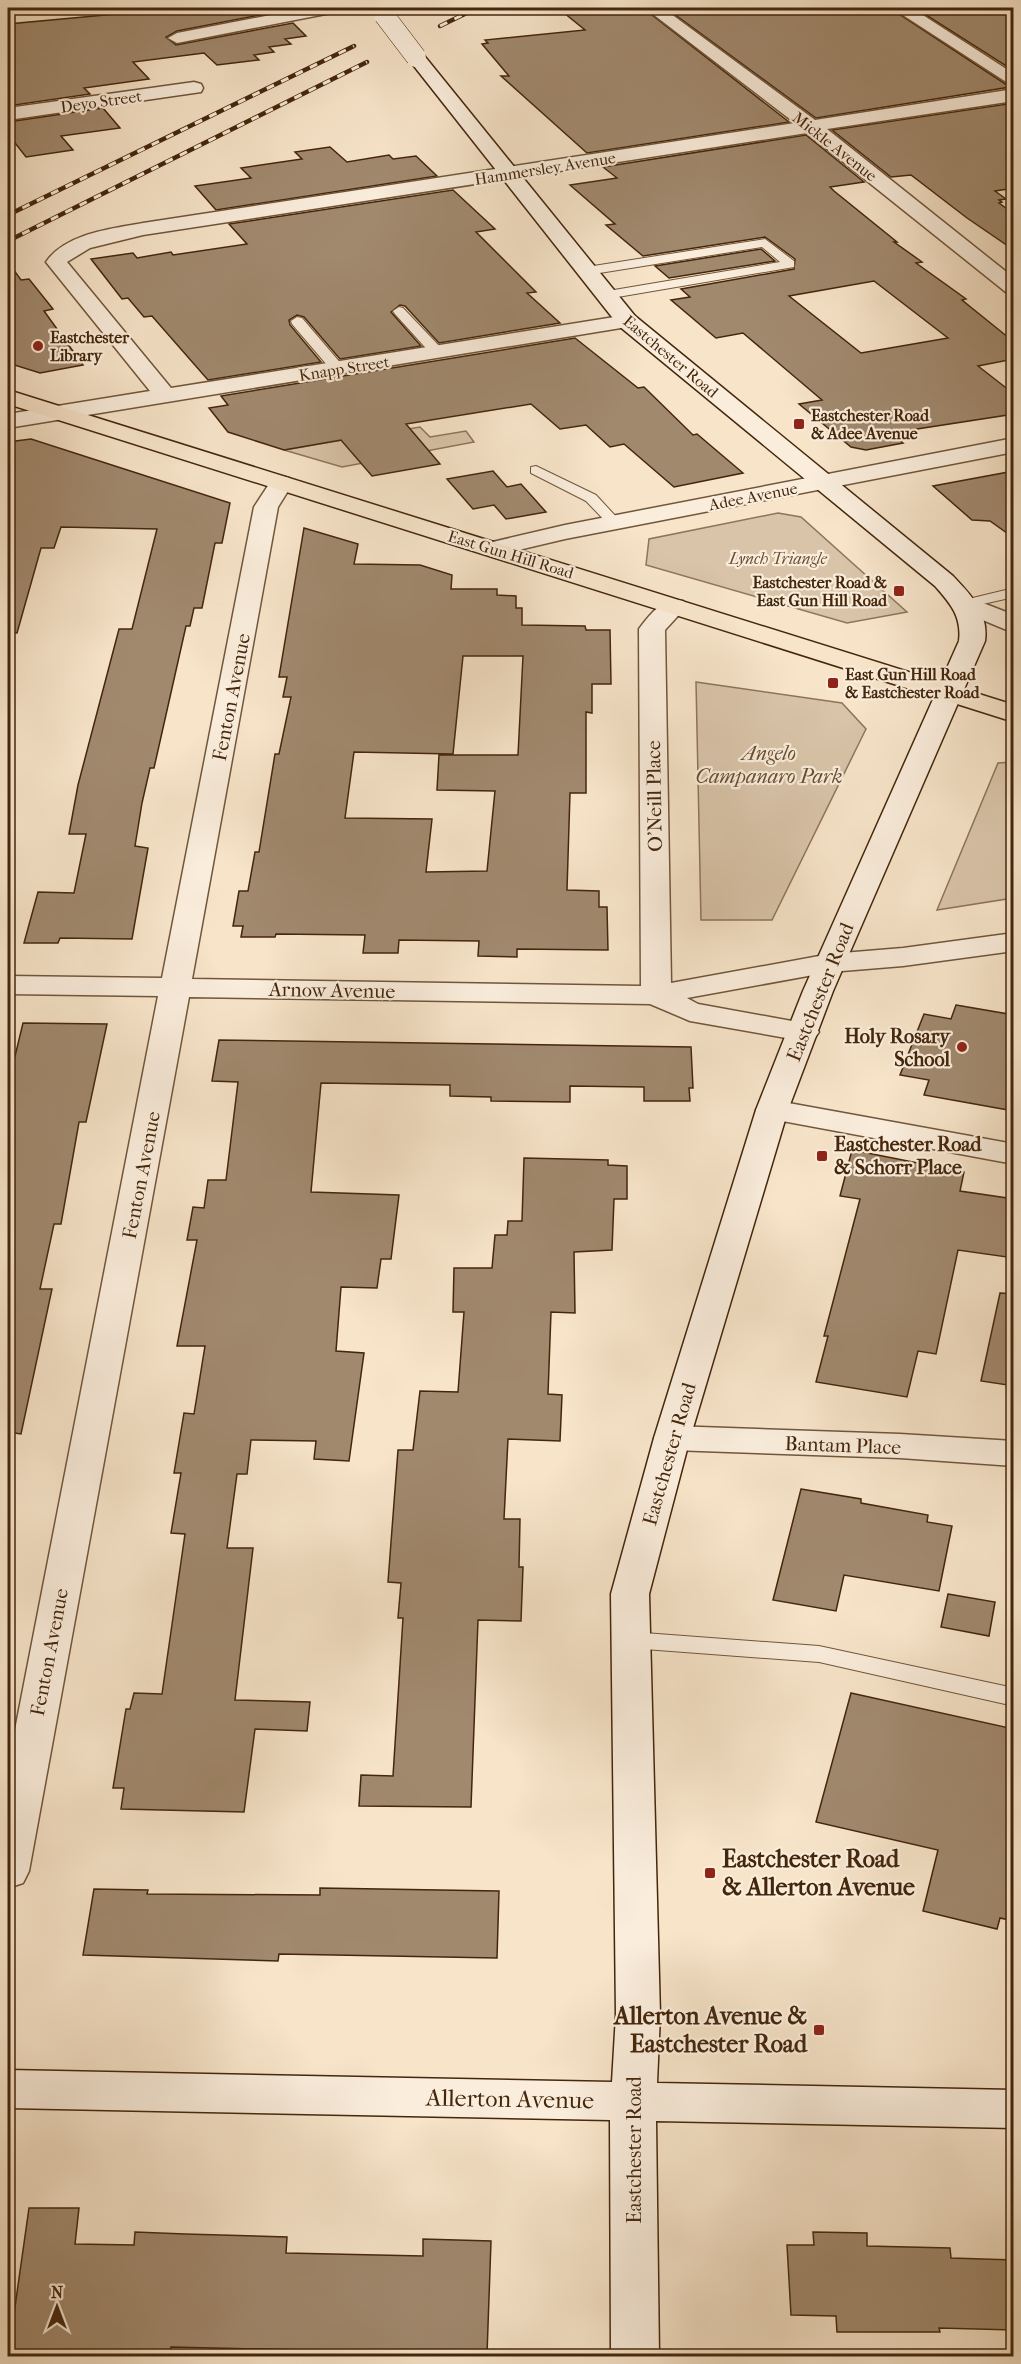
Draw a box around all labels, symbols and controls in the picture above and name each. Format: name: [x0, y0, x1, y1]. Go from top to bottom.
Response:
street label: Deyo Street: [59, 86, 143, 117]
street label: Mickle Avenue: [789, 108, 881, 185]
street label: Hammersley Avenue: [473, 148, 617, 189]
street label: Eastchester Road: [619, 311, 722, 402]
place label: Eastchester Library: [50, 328, 130, 366]
marker: Eastchester Library: [31, 339, 45, 353]
street label: Knapp Street: [297, 352, 391, 385]
place label: Eastchester Road & Adee Avenue: [811, 406, 930, 443]
marker: Eastchester Road & Adee Avenue: [792, 417, 806, 431]
street label: Adee Avenue: [706, 479, 799, 515]
street label: East Gun Hill Road: [446, 526, 576, 583]
park label: Lynch Triangle: [728, 549, 828, 568]
place label: Eastchester Road & East Gun Hill Road: [752, 573, 888, 610]
marker: Eastchester Road & East Gun Hill Road: [892, 584, 906, 598]
street label: Fenton Avenue: [208, 631, 255, 763]
place label: East Gun Hill Road & Eastchester Road: [845, 665, 981, 702]
marker: East Gun Hill Road & Eastchester Road: [826, 676, 840, 690]
street label: O'Neill Place: [642, 740, 667, 852]
park label: Angelo Campanaro Park: [695, 742, 843, 788]
street label: Eastchester Road: [782, 918, 859, 1065]
street label: Arnow Avenue: [268, 978, 396, 1003]
place label: Holy Rosary School: [844, 1025, 951, 1071]
marker: Holy Rosary School: [955, 1040, 969, 1054]
street label: Fenton Avenue: [118, 1109, 165, 1241]
place label: Eastchester Road & Schorr Place: [834, 1133, 983, 1179]
marker: Eastchester Road & Schorr Place: [815, 1149, 829, 1163]
street label: Eastchester Road: [638, 1379, 701, 1528]
street label: Bantam Place: [784, 1432, 902, 1459]
street label: Fenton Avenue: [26, 1586, 73, 1718]
place label: Eastchester Road & Allerton Avenue: [722, 1845, 915, 1901]
marker: Eastchester Road & Allerton Avenue: [703, 1866, 717, 1880]
place label: Allerton Avenue & Eastchester Road: [612, 2002, 808, 2058]
marker: Allerton Avenue & Eastchester Road: [812, 2023, 826, 2037]
street label: Eastchester Road: [623, 2075, 646, 2224]
street label: Allerton Avenue: [425, 2084, 594, 2114]
north arrow: [27, 2277, 87, 2337]
text: N: [51, 2283, 64, 2302]

